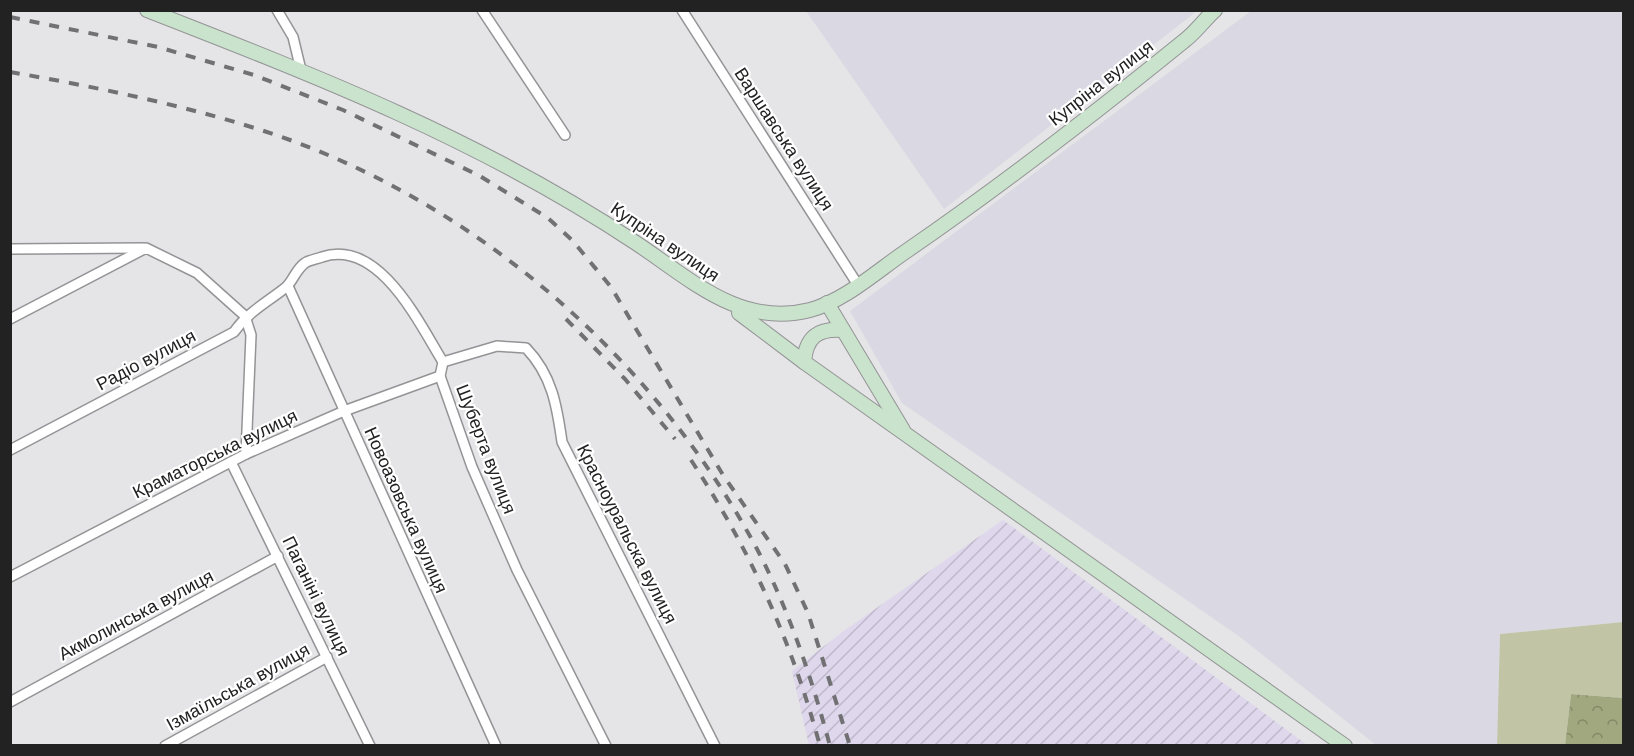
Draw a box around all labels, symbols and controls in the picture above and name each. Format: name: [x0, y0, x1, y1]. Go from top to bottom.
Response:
street label: Купріна вулиця: [1045, 36, 1157, 130]
street label: Варшавська вулиця: [730, 64, 838, 214]
street label: Купріна вулиця: [607, 198, 723, 286]
street label: Радіо вулиця: [93, 326, 199, 394]
street label: Шуберта вулиця: [452, 382, 520, 516]
street label: Краматорська вулиця: [129, 405, 301, 503]
street label: Новоазовська вулиця: [360, 424, 452, 596]
street label: Красноуральска вулиця: [573, 441, 681, 627]
street label: Паганіні вулиця: [278, 533, 354, 659]
street label: Акмолинська вулиця: [55, 566, 217, 664]
street label: Ізмаїльська вулиця: [163, 639, 313, 735]

